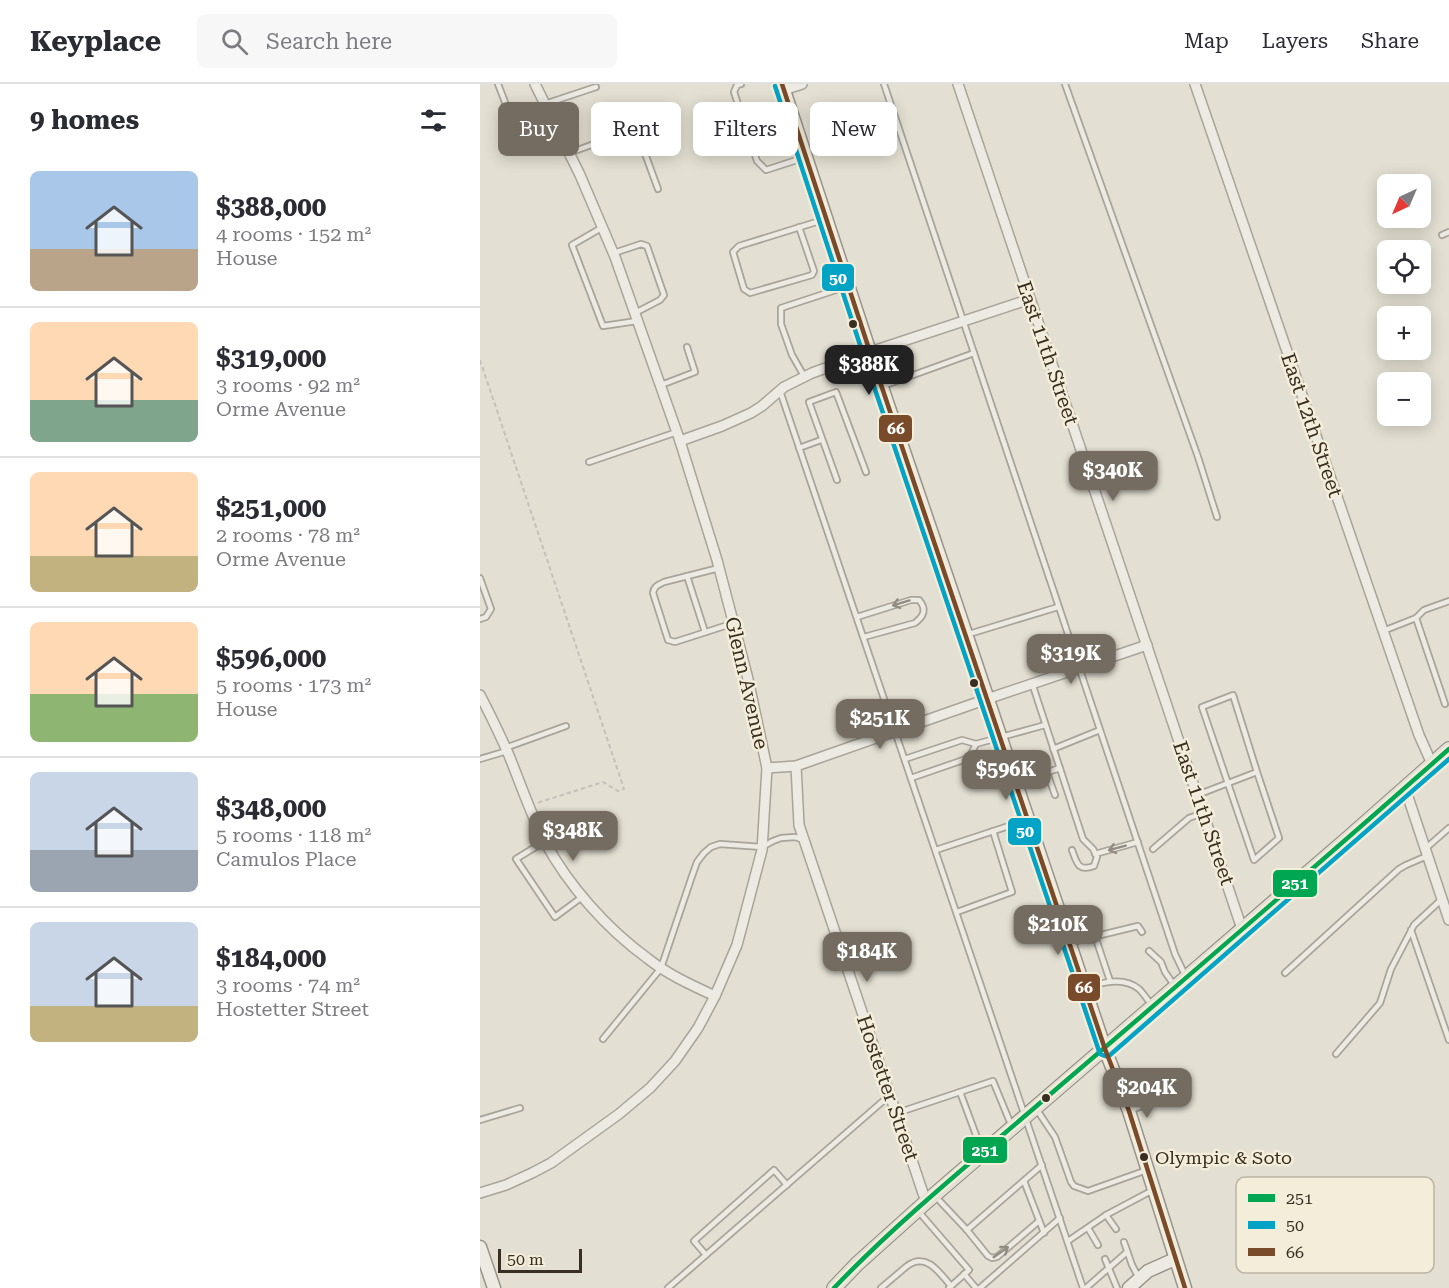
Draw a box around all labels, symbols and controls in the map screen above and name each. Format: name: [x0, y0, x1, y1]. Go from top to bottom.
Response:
search box: [197, 14, 617, 68]
text: Keyplace: [30, 25, 161, 58]
icon: search: [218, 25, 251, 58]
text: Search here: [266, 29, 392, 54]
text: Map: [1184, 29, 1229, 53]
text: Layers: [1262, 29, 1328, 53]
text: Share: [1361, 29, 1419, 53]
chip: Buy: [498, 102, 579, 156]
chip: Rent: [591, 102, 681, 156]
chip: Filters: [693, 102, 798, 156]
chip: New: [810, 102, 897, 156]
icon: filters: [417, 104, 450, 137]
text: 9 homes: [30, 105, 139, 135]
north arrow: [1377, 174, 1431, 228]
map controls: [1377, 174, 1431, 426]
text: $388,000: [216, 192, 326, 222]
icon: home: [78, 195, 150, 267]
text: 4 rooms · 152 m²: [216, 222, 371, 246]
button: locate: [1377, 240, 1431, 294]
text: House: [216, 246, 278, 270]
line badge: 50: [821, 263, 855, 292]
text: 50: [829, 269, 847, 288]
street label: East 11th Street: [1012, 278, 1084, 429]
button: +: [1377, 306, 1431, 360]
unlabelled marker: [847, 318, 859, 330]
text: $319,000: [216, 343, 326, 373]
pin: $388K: [827, 345, 911, 396]
icon: home: [78, 346, 150, 418]
street label: East 12th Street: [1276, 350, 1348, 501]
text: $388K: [839, 352, 899, 376]
button: −: [1377, 372, 1431, 426]
text: 3 rooms · 92 m²: [216, 373, 360, 397]
text: Orme Avenue: [216, 397, 346, 421]
line badge: 66: [878, 414, 913, 443]
text: 66: [887, 419, 905, 438]
pin: $340K: [1071, 451, 1155, 502]
text: $340K: [1083, 458, 1143, 482]
text: $251,000: [216, 493, 326, 523]
icon: home: [78, 496, 150, 568]
text: 2 rooms · 78 m²: [216, 523, 360, 547]
text: Orme Avenue: [216, 547, 346, 571]
one-way arrow: [892, 598, 911, 609]
street label: Glenn Avenue: [720, 614, 774, 752]
pin: $319K: [1029, 634, 1113, 685]
text: $319K: [1041, 641, 1101, 665]
text: $596,000: [216, 643, 326, 673]
icon: home: [78, 646, 150, 718]
text: 5 rooms · 173 m²: [216, 673, 371, 697]
unlabelled marker: [968, 677, 980, 689]
text: House: [216, 697, 278, 721]
pin: $251K: [838, 699, 922, 750]
text: $251K: [850, 706, 910, 730]
street label: East 11th Street: [1168, 738, 1240, 889]
pin: $596K: [964, 750, 1048, 801]
text: $596K: [976, 757, 1036, 781]
text: $348,000: [216, 793, 326, 823]
icon: home: [78, 796, 150, 868]
pin: $348K: [531, 811, 615, 862]
line badge: 50: [1007, 817, 1042, 846]
text: $348K: [543, 818, 603, 842]
text: 50: [1016, 822, 1034, 841]
text: 5 rooms · 118 m²: [216, 823, 371, 847]
one-way arrow: [1107, 843, 1126, 854]
text: Camulos Place: [216, 847, 356, 871]
line badge: 251: [1272, 869, 1318, 898]
text: 251: [1282, 874, 1308, 893]
pin: $210K: [1016, 905, 1100, 956]
text: $210K: [1028, 912, 1088, 936]
pin: $184K: [825, 932, 909, 983]
text: $184K: [837, 939, 897, 963]
text: $184,000: [216, 943, 326, 973]
icon: home: [78, 946, 150, 1018]
text: 3 rooms · 74 m²: [216, 973, 360, 997]
line badge: 66: [1067, 973, 1101, 1002]
text: 66: [1075, 978, 1093, 997]
text: Hostetter Street: [216, 997, 369, 1021]
street label: Hostetter Street: [852, 1012, 924, 1165]
pin: $204K: [1105, 1068, 1189, 1119]
text: $204K: [1117, 1075, 1177, 1099]
unlabelled marker: [1040, 1092, 1052, 1104]
line badge: 251: [962, 1136, 1008, 1164]
text: 251: [972, 1141, 998, 1160]
place label: Olympic & Soto: [1155, 1147, 1292, 1168]
marker: Olympic & Soto: [1138, 1151, 1150, 1163]
legend: [1236, 1177, 1434, 1273]
text: 251: [1286, 1189, 1313, 1208]
text: 50: [1286, 1216, 1304, 1235]
text: 66: [1286, 1243, 1304, 1262]
scale bar: [498, 1246, 582, 1274]
one-way arrow: [993, 1246, 1009, 1258]
text: 50 m: [507, 1250, 544, 1269]

